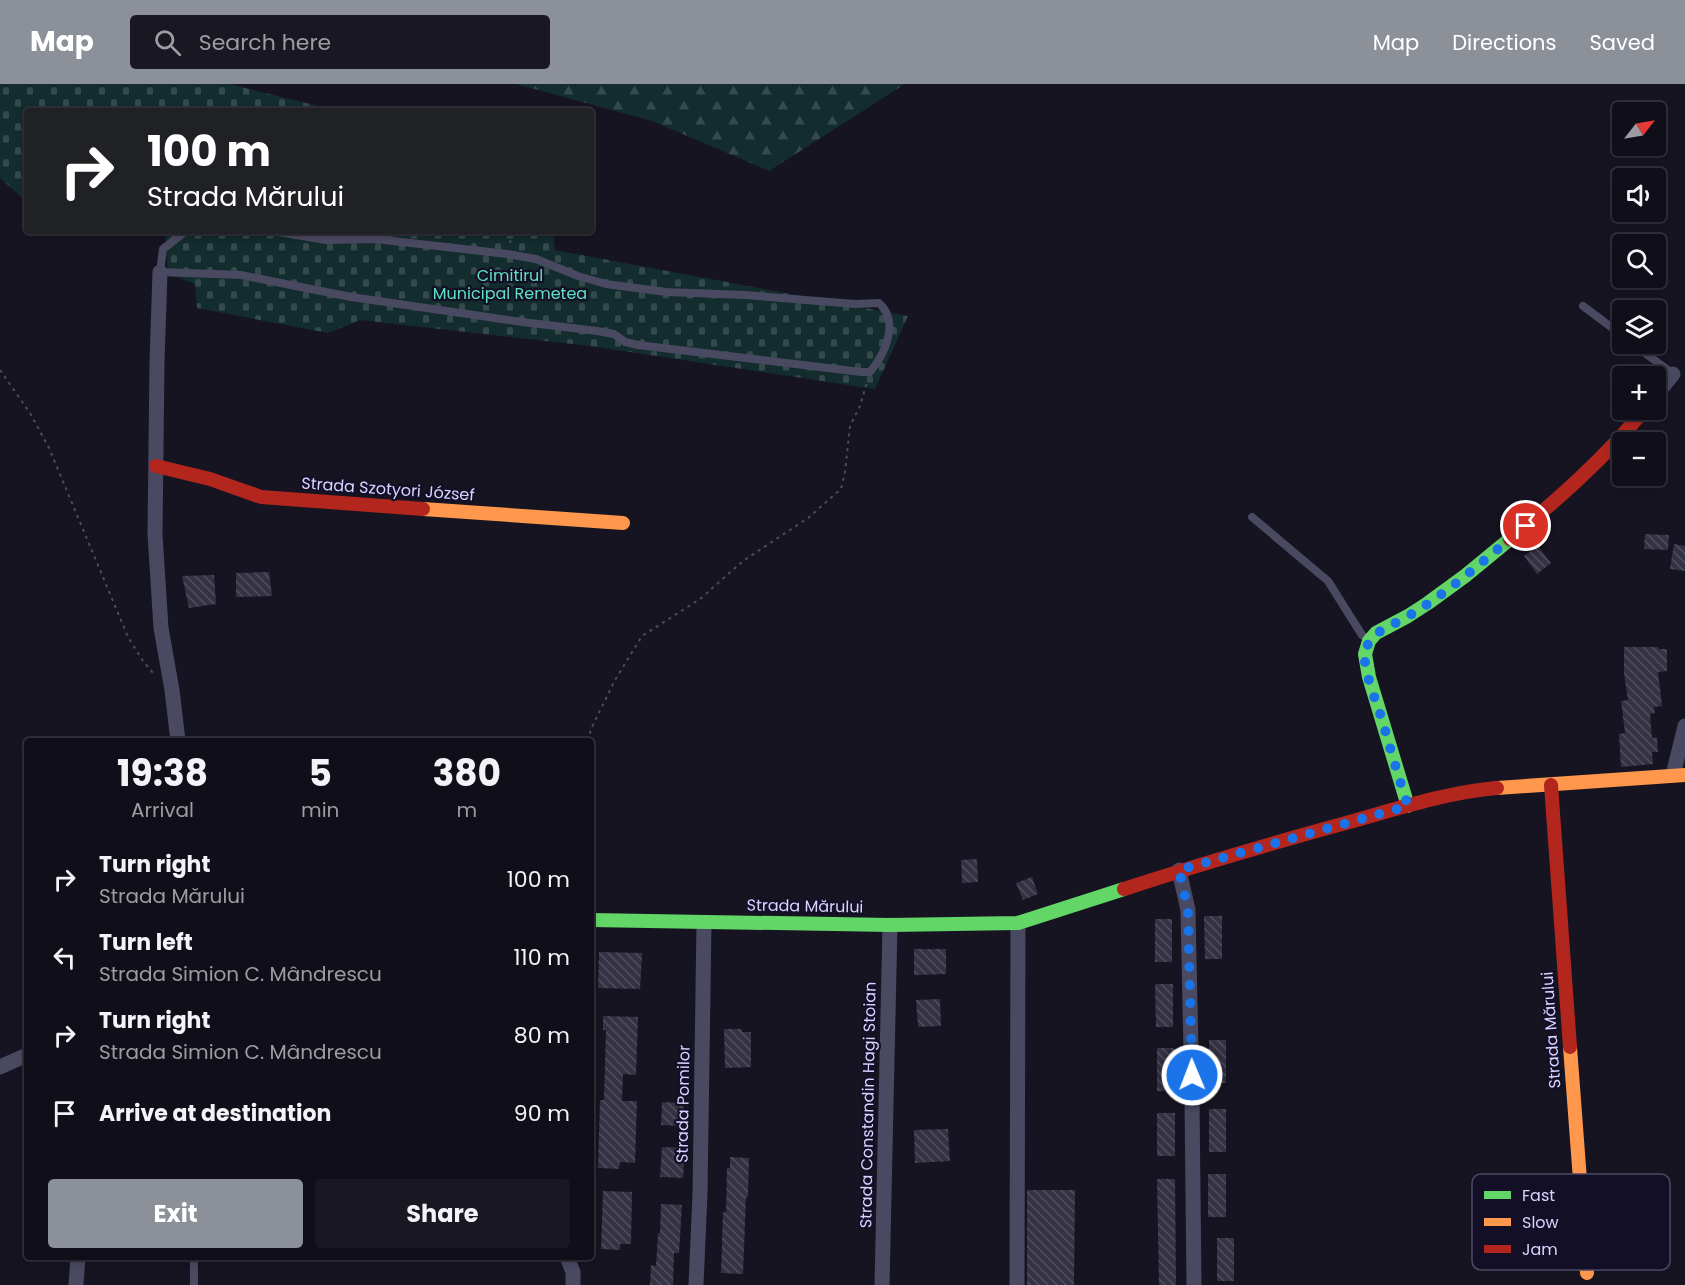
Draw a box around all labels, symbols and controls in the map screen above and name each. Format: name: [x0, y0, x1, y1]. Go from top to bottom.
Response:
search box: [130, 15, 550, 69]
text: Map: [30, 22, 94, 61]
icon: search: [151, 26, 184, 59]
text: Search here: [199, 27, 331, 58]
text: Map: [1373, 28, 1419, 57]
text: Directions: [1452, 28, 1556, 57]
text: Saved: [1589, 28, 1655, 57]
north arrow: [1612, 102, 1666, 156]
map controls: [1612, 102, 1666, 486]
text: 100 m: [147, 122, 271, 181]
icon: right: [48, 132, 126, 210]
button: sound: [1612, 168, 1666, 222]
text: Strada Mărului: [147, 178, 344, 215]
button: search: [1612, 234, 1666, 288]
park label: Cimitirul Municipal Remetea: [433, 264, 587, 305]
button: layers: [1612, 300, 1666, 354]
button: +: [1612, 366, 1666, 420]
button: −: [1612, 432, 1666, 486]
street label: Strada Szotyori József: [301, 471, 475, 507]
pin: [1500, 500, 1551, 551]
icon: arrive: [1509, 509, 1542, 542]
text: 19:38: [117, 748, 208, 799]
text: 5: [309, 748, 332, 799]
text: 380: [432, 748, 501, 799]
text: Arrival: [131, 796, 194, 824]
text: min: [301, 796, 339, 824]
text: m: [456, 796, 477, 824]
text: Turn right: [99, 849, 210, 880]
icon: right: [48, 863, 81, 896]
text: 100 m: [507, 864, 570, 895]
text: Strada Mărului: [99, 882, 245, 910]
street label: Strada Mărului: [746, 893, 864, 919]
text: Turn left: [99, 927, 193, 958]
icon: left: [48, 941, 81, 974]
text: 110 m: [514, 942, 570, 973]
text: Strada Simion C. Mândrescu: [99, 960, 382, 988]
street label: Strada Mărului: [1535, 971, 1567, 1089]
street label: Strada Constandin Hagi Stoian: [854, 982, 882, 1228]
text: Turn right: [99, 1005, 210, 1036]
icon: right: [48, 1019, 81, 1052]
text: 80 m: [514, 1020, 570, 1051]
text: Strada Simion C. Mândrescu: [99, 1038, 382, 1066]
position arrow: [1160, 1043, 1224, 1107]
street label: Strada Pomilor: [670, 1045, 696, 1163]
icon: arrive: [48, 1097, 81, 1130]
text: Arrive at destination: [99, 1098, 331, 1129]
text: 90 m: [514, 1098, 570, 1129]
legend: [1472, 1174, 1670, 1270]
button: Exit: [48, 1179, 303, 1248]
button: Share: [315, 1179, 570, 1248]
text: Fast: [1522, 1184, 1555, 1207]
text: Slow: [1522, 1211, 1559, 1234]
text: Jam: [1522, 1238, 1558, 1261]

